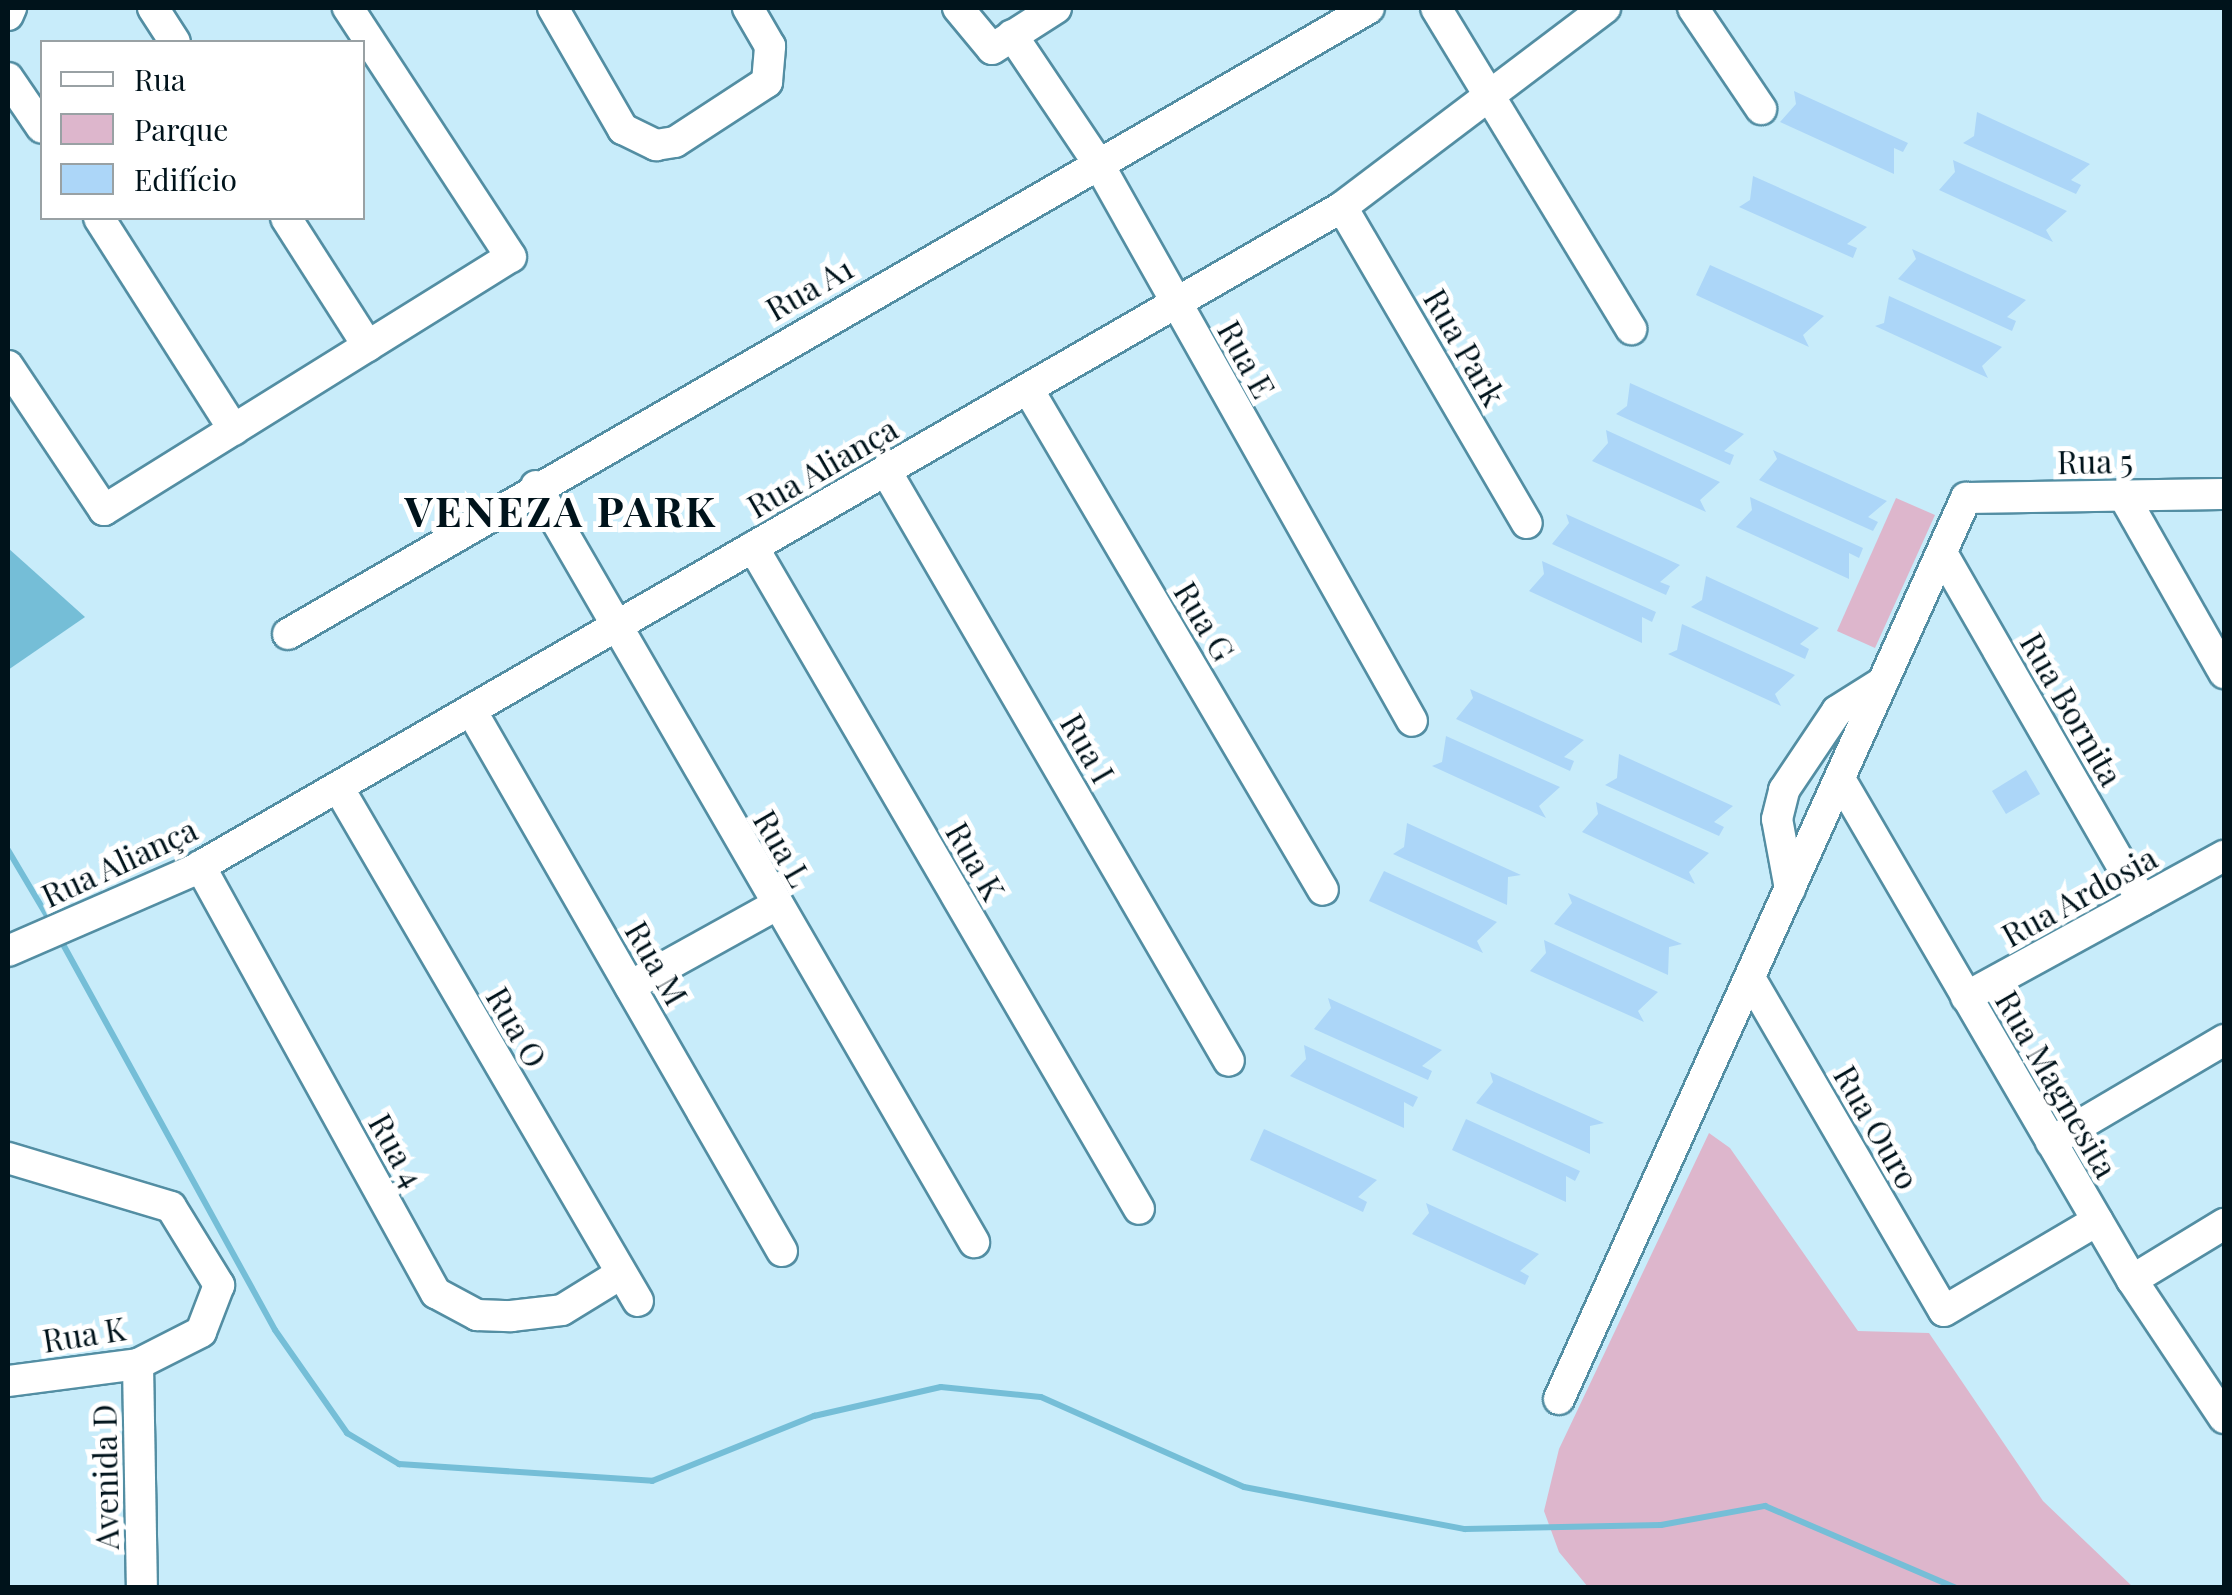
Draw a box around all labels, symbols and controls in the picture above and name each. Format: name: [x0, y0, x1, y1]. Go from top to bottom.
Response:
legend: [40, 40, 365, 220]
text: Rua: [134, 59, 186, 99]
text: Parque: [134, 109, 229, 149]
text: Edifício: [134, 159, 237, 199]
street label: Rua A1: [758, 248, 860, 328]
street label: Rua Park: [1416, 282, 1514, 412]
street label: Rua E: [1210, 314, 1284, 404]
street label: Rua Aliança: [739, 408, 905, 526]
street label: Rua 5: [2056, 441, 2134, 481]
district label: VENEZA PARK: [405, 485, 717, 535]
street label: Rua G: [1166, 574, 1244, 668]
street label: Rua Bornita: [2013, 625, 2131, 793]
street label: Rua I: [1053, 706, 1123, 790]
street label: Rua L: [746, 803, 820, 893]
street label: Rua Aliança: [35, 809, 203, 915]
street label: Rua K: [938, 815, 1014, 907]
street label: Rua Ardosia: [1994, 837, 2164, 955]
street label: Rua M: [618, 914, 696, 1012]
street label: Rua O: [479, 980, 555, 1074]
street label: Rua Magnesita: [1988, 983, 2126, 1185]
street label: Rua Ouro: [1826, 1058, 1928, 1196]
street label: Rua 4: [361, 1106, 433, 1194]
street label: Rua K: [39, 1308, 129, 1360]
street label: Avenida D: [85, 1404, 125, 1550]

